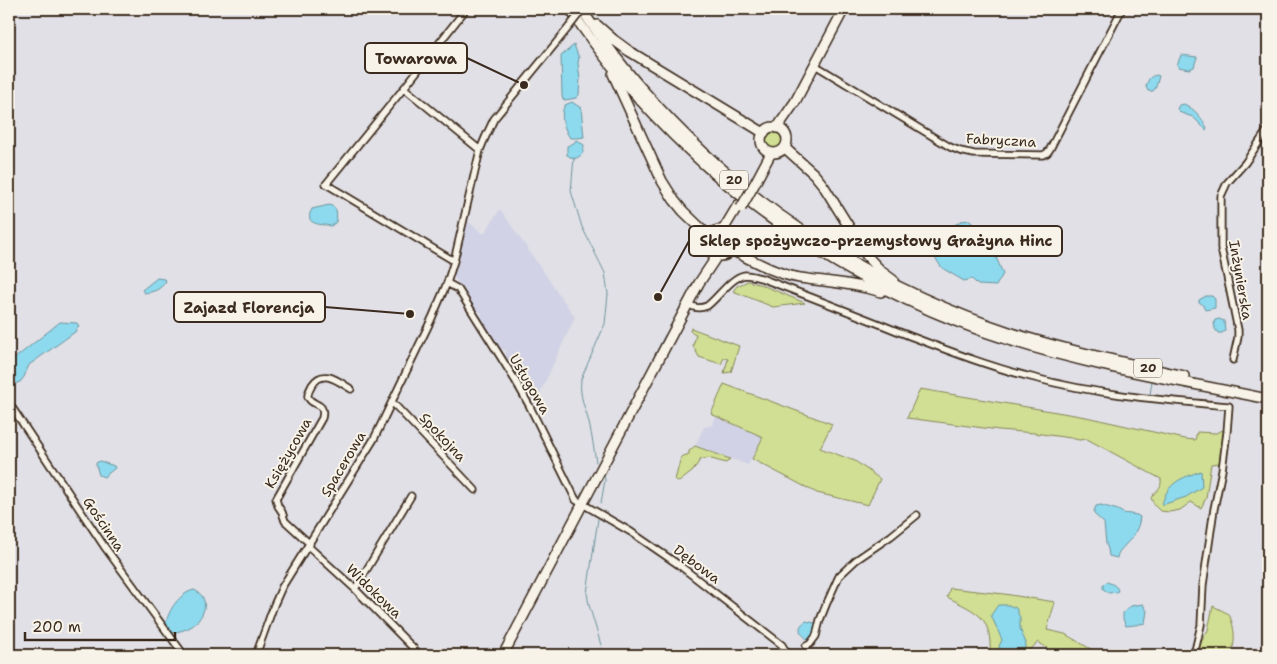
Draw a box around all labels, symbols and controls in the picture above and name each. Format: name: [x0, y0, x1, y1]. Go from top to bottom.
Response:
callout: Towarowa: [365, 43, 467, 73]
text: Towarowa: [375, 49, 458, 69]
street label: Fabryczna: [965, 129, 1037, 151]
road number: 20: [720, 170, 748, 190]
callout: Sklep spożywczo-przemysłowy Grażyna Hinc: [689, 226, 1062, 256]
text: Sklep spożywczo-przemysłowy Grażyna Hinc: [699, 231, 1053, 251]
street label: Inżynierska: [1225, 239, 1257, 322]
callout: Zajazd Florencja: [174, 292, 325, 322]
text: Zajazd Florencja: [183, 298, 315, 318]
street label: Usługowa: [506, 351, 555, 417]
road number: 20: [1134, 358, 1162, 378]
street label: Spokojna: [416, 409, 470, 465]
street label: Księżycowa: [261, 414, 316, 492]
street label: Spacerowa: [316, 428, 370, 500]
street label: Gościnna: [79, 493, 129, 555]
street label: Dębowa: [670, 541, 724, 588]
street label: Widokowa: [342, 560, 406, 622]
scale bar: [25, 609, 175, 641]
text: 200 m: [32, 617, 81, 637]

